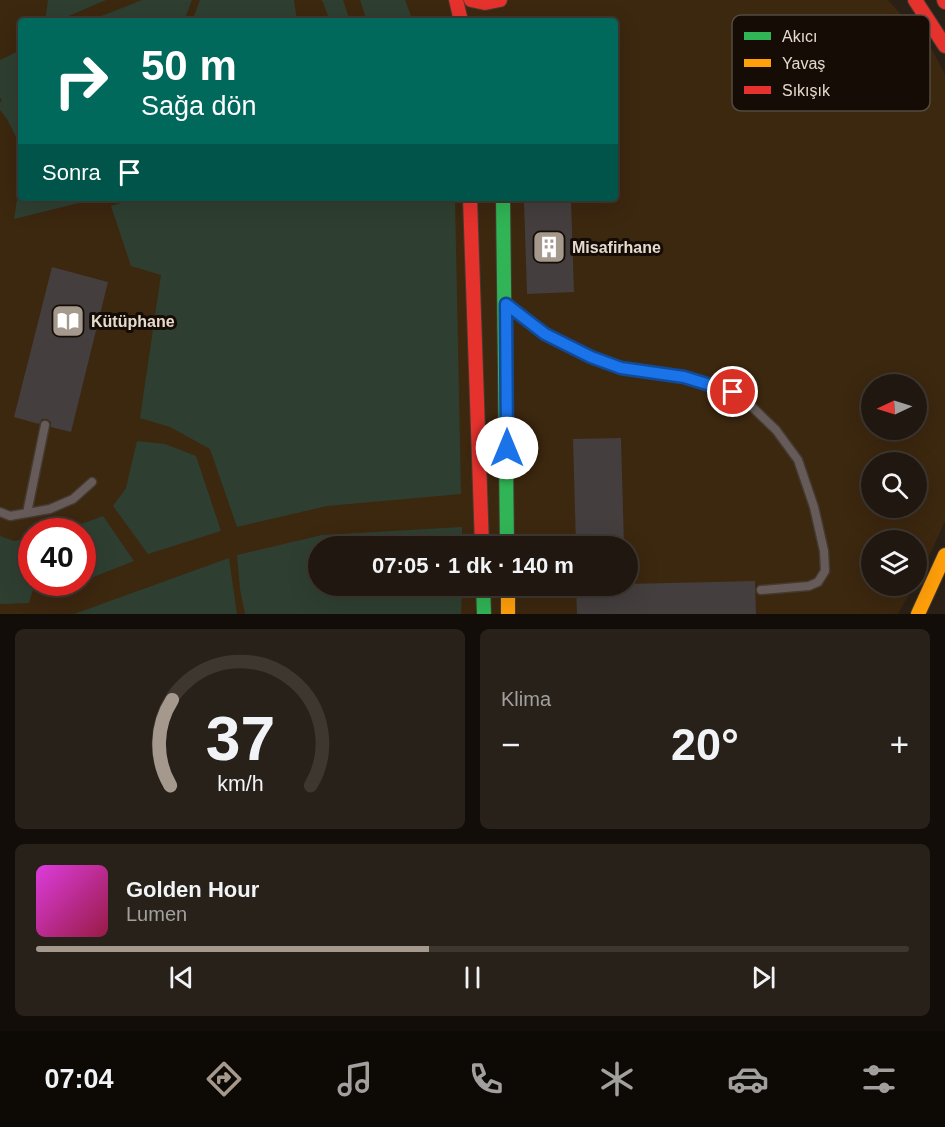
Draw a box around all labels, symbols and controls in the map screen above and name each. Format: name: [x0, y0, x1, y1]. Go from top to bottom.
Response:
legend: [732, 15, 930, 111]
text: Akıcı: [782, 28, 818, 45]
icon: right: [42, 42, 120, 120]
text: 50 m: [141, 42, 237, 89]
text: Yavaş: [782, 55, 825, 72]
text: Sıkışık: [782, 82, 831, 99]
text: Sağa dön: [141, 91, 257, 121]
icon: arrive: [113, 156, 146, 189]
text: Sonra: [42, 160, 101, 185]
building icon: Misafirhane: [531, 229, 567, 265]
place label: Misafirhane: [572, 239, 661, 256]
library icon: Kütüphane: [50, 303, 86, 339]
place label: Kütüphane: [91, 313, 175, 330]
pin: [707, 366, 758, 417]
north arrow: [861, 374, 927, 440]
map controls: [861, 374, 927, 596]
icon: arrive: [716, 375, 749, 408]
position arrow: [475, 416, 539, 480]
button: search: [861, 452, 927, 518]
speed limit sign: 40: [18, 518, 96, 596]
button: layers: [861, 530, 927, 596]
text: 07:05 · 1 dk · 140 m: [372, 553, 574, 578]
text: Klima: [501, 688, 551, 710]
text: 37: [205, 704, 275, 773]
text: 20°: [671, 719, 739, 770]
text: −: [501, 726, 520, 763]
text: +: [890, 726, 909, 763]
text: km/h: [217, 772, 263, 796]
text: Golden Hour: [126, 877, 259, 902]
text: Lumen: [126, 903, 187, 925]
icon: previous: [165, 961, 198, 994]
icon: pause: [456, 961, 489, 994]
icon: next: [747, 961, 780, 994]
icon: directions: [203, 1058, 245, 1100]
icon: music: [334, 1058, 376, 1100]
icon: phone: [465, 1058, 507, 1100]
icon: climate: [596, 1058, 638, 1100]
icon: car: [727, 1058, 769, 1100]
icon: filters: [858, 1058, 900, 1100]
text: 07:04: [45, 1064, 114, 1094]

